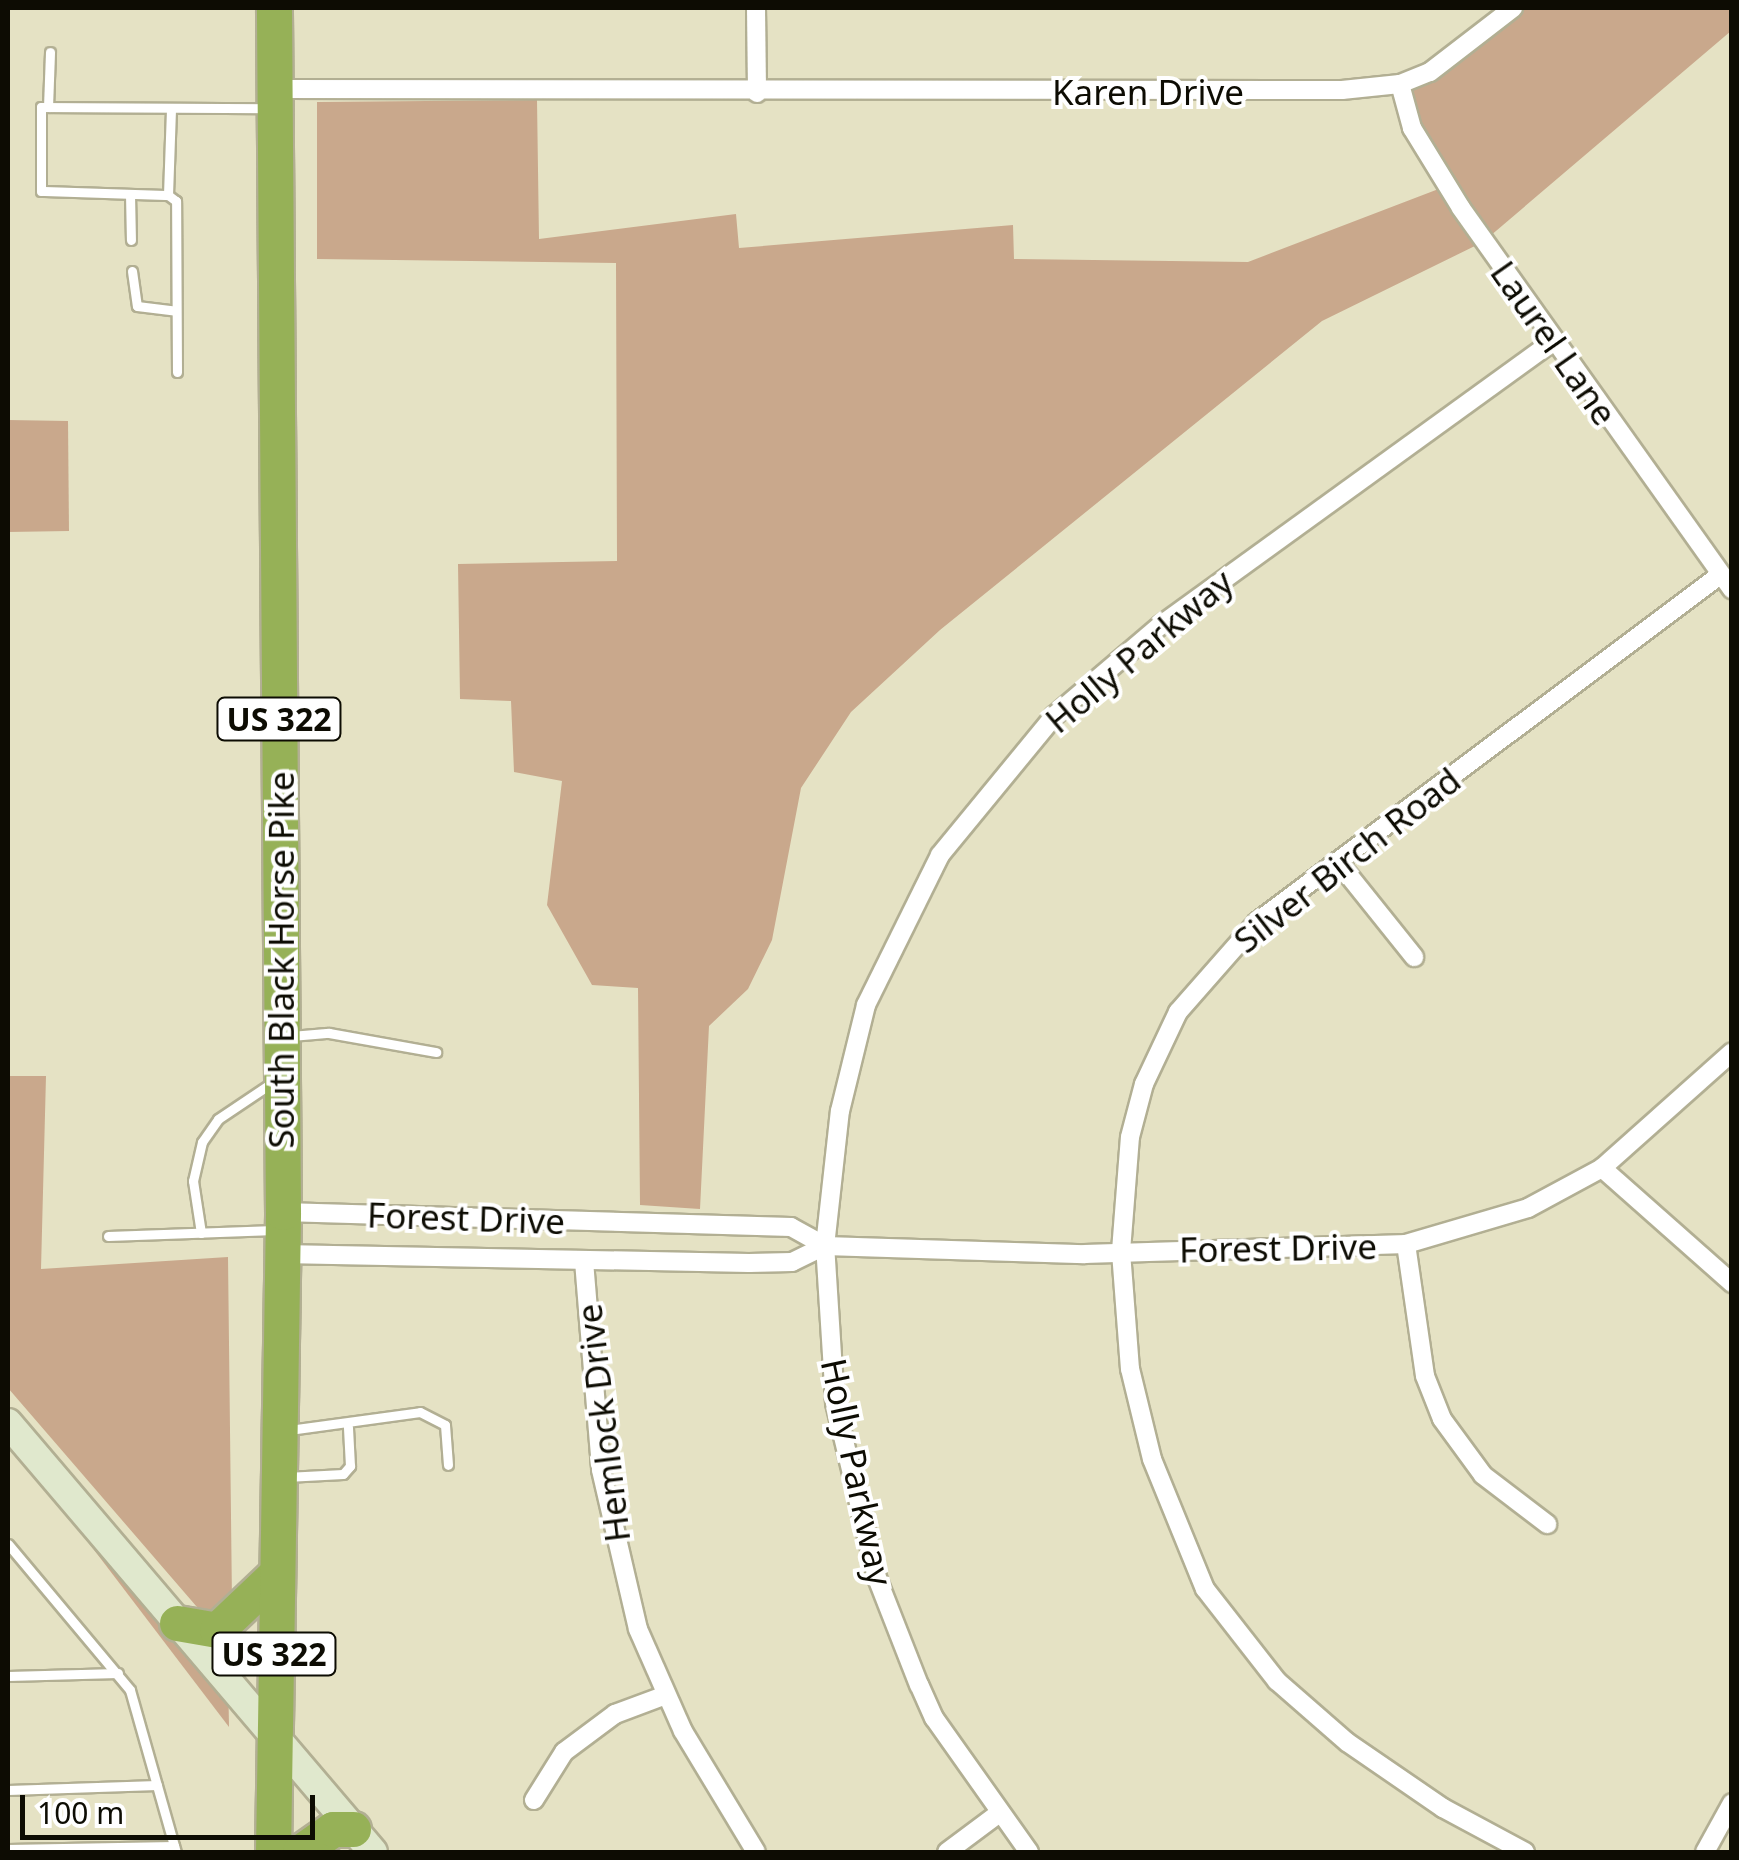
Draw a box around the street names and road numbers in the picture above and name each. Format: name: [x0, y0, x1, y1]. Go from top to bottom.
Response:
street label: Karen Drive: [1052, 71, 1244, 113]
street label: Laurel Lane: [1482, 253, 1626, 433]
street label: Holly Parkway: [1037, 561, 1241, 741]
road number: US 322: [214, 692, 344, 746]
street label: Silver Birch Road: [1226, 759, 1468, 961]
street label: South Black Horse Pike: [260, 771, 302, 1149]
street label: Forest Drive: [366, 1194, 566, 1242]
street label: Forest Drive: [1179, 1225, 1377, 1271]
street label: Hemlock Drive: [568, 1301, 638, 1545]
street label: Holly Parkway: [812, 1355, 902, 1589]
road number: US 322: [209, 1627, 339, 1681]

